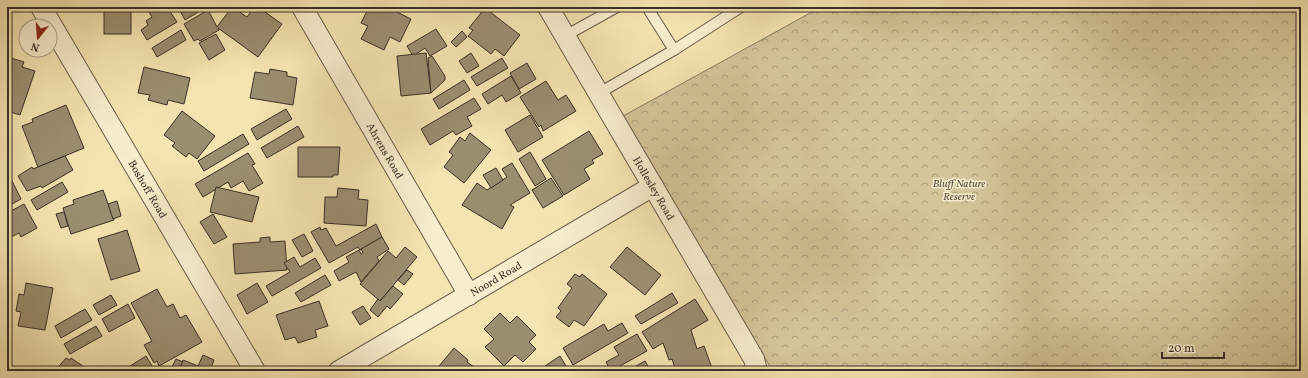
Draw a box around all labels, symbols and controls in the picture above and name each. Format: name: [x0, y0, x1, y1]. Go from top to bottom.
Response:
north arrow: [18, 18, 58, 58]
text: N: [29, 38, 42, 54]
street label: Ahrens Road: [362, 121, 406, 182]
street label: Hollesley Road: [628, 154, 677, 224]
street label: Boshoff Road: [124, 158, 170, 222]
park label: Bluff Nature Reserve: [933, 177, 985, 205]
street label: Noord Road: [468, 259, 525, 301]
scale bar: [1162, 334, 1224, 360]
text: 20 m: [1168, 341, 1195, 357]

